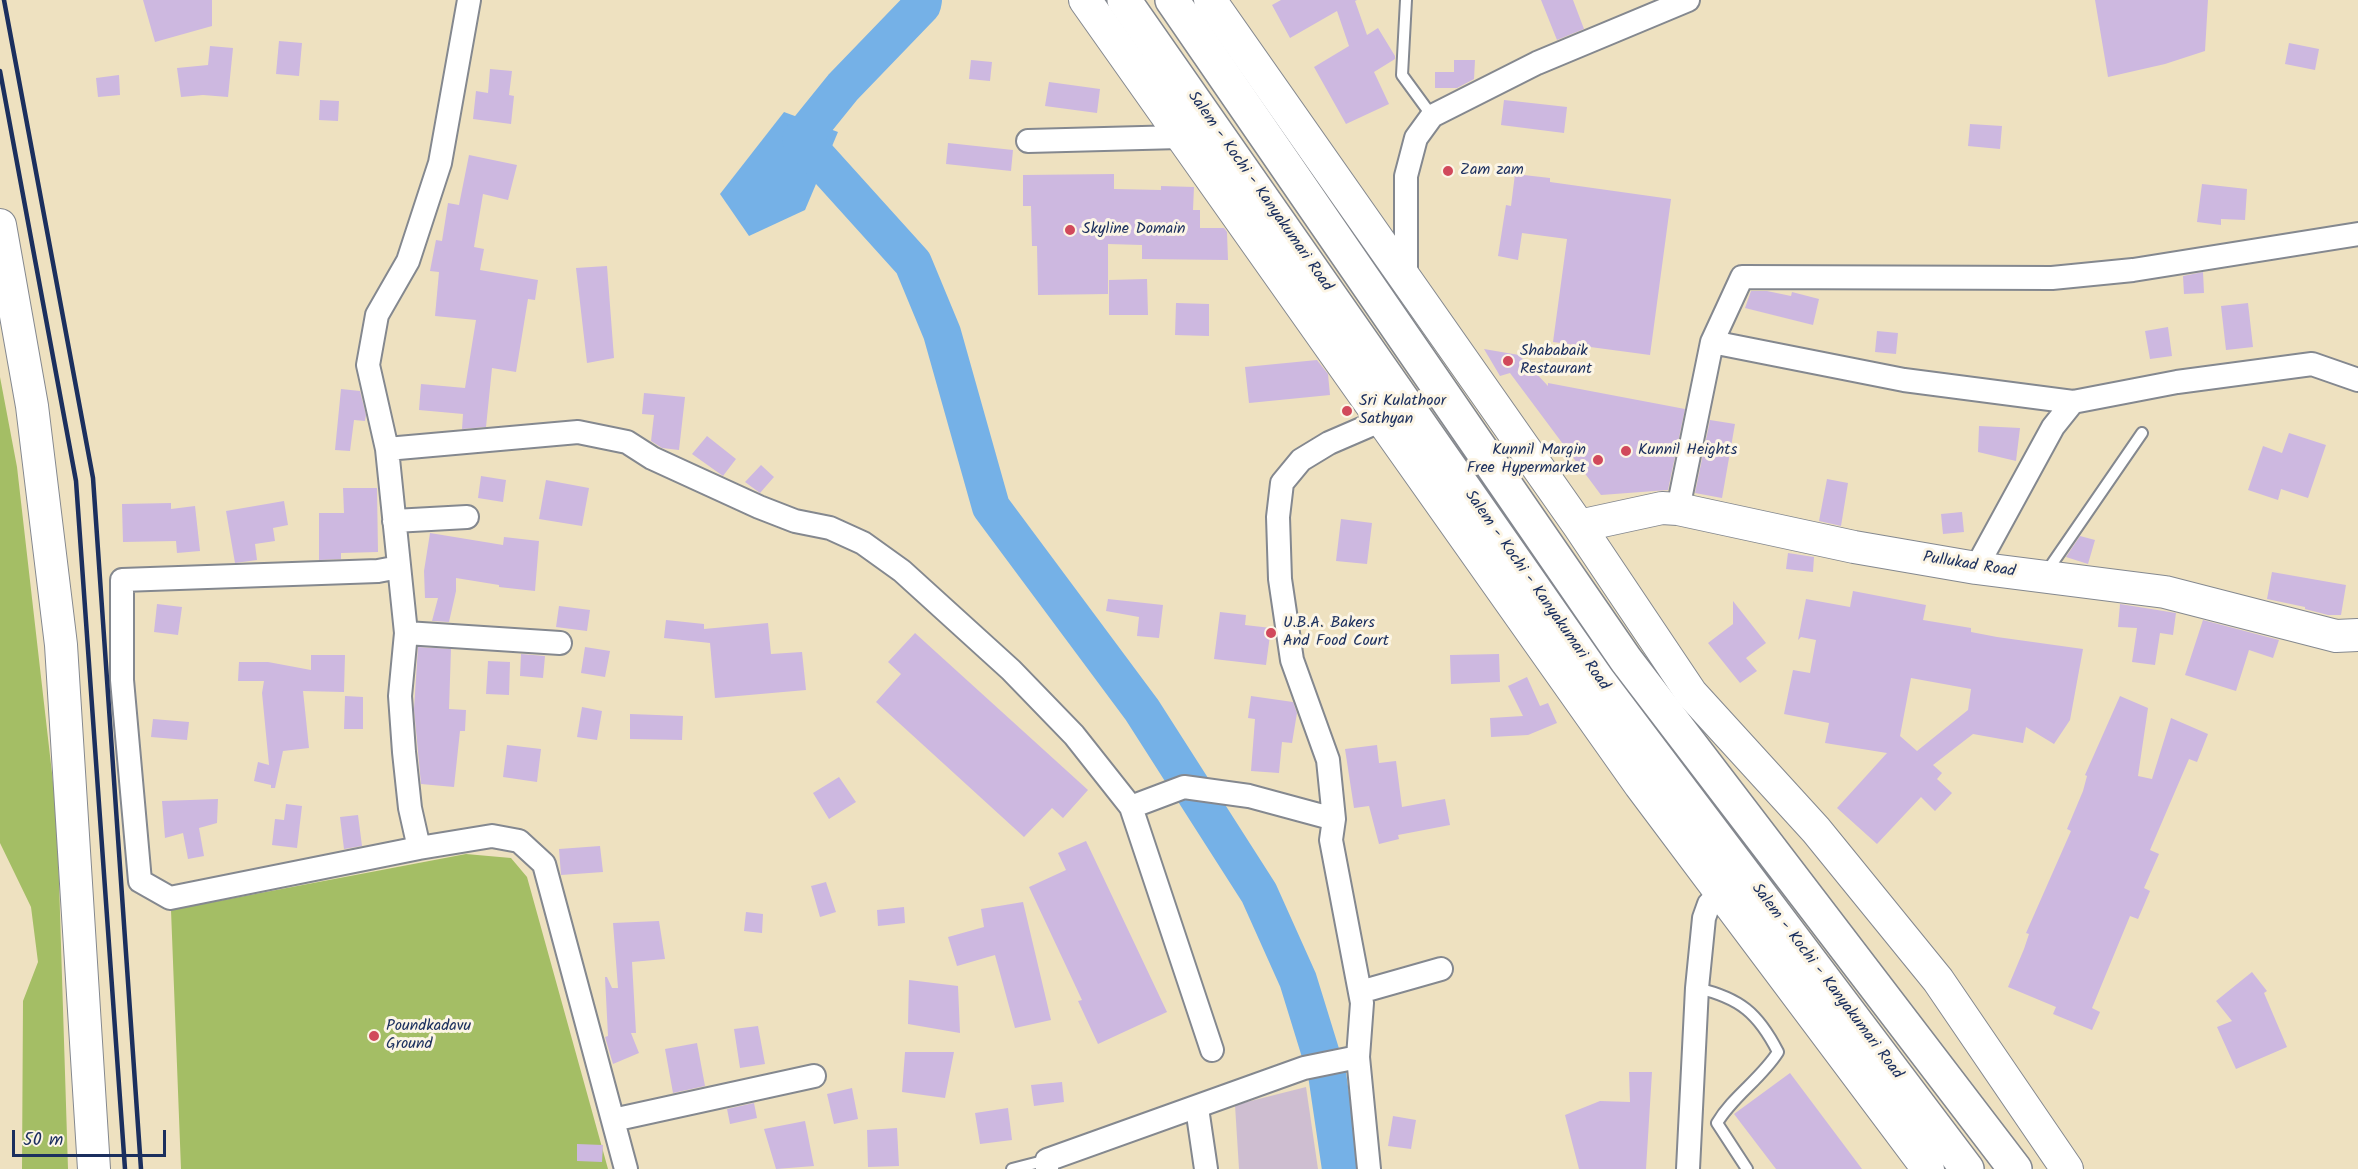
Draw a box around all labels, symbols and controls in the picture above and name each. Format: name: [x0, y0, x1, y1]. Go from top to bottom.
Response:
street label: Salem - Kochi - Kanyakumari Road: [1182, 88, 1336, 296]
place label: Zam zam: [1460, 161, 1524, 181]
marker: Zam zam: [1441, 164, 1455, 178]
place label: Skyline Domain: [1082, 220, 1186, 240]
marker: Skyline Domain: [1063, 223, 1077, 237]
place label: Shababaik Restaurant: [1520, 342, 1592, 380]
marker: Shababaik Restaurant: [1501, 354, 1515, 368]
place label: Sri Kulathoor Sathyan: [1359, 392, 1446, 430]
marker: Sri Kulathoor Sathyan: [1340, 404, 1354, 418]
place label: Kunnil Margin Free Hypermarket: [1467, 441, 1586, 479]
place label: Kunnil Heights: [1638, 441, 1737, 461]
marker: Kunnil Heights: [1619, 444, 1633, 458]
marker: Kunnil Margin Free Hypermarket: [1591, 453, 1605, 467]
street label: Salem - Kochi - Kanyakumari Road: [1459, 487, 1613, 695]
street label: Pullukad Road: [1921, 549, 2017, 583]
place label: U.B.A. Bakers And Food Court: [1283, 614, 1389, 652]
marker: U.B.A. Bakers And Food Court: [1264, 626, 1278, 640]
street label: Salem - Kochi - Kanyakumari Road: [1746, 880, 1906, 1084]
place label: Poundkadavu Ground: [386, 1017, 471, 1055]
marker: Poundkadavu Ground: [367, 1029, 381, 1043]
scale bar: [15, 1118, 170, 1156]
text: 50 m: [23, 1126, 63, 1155]

